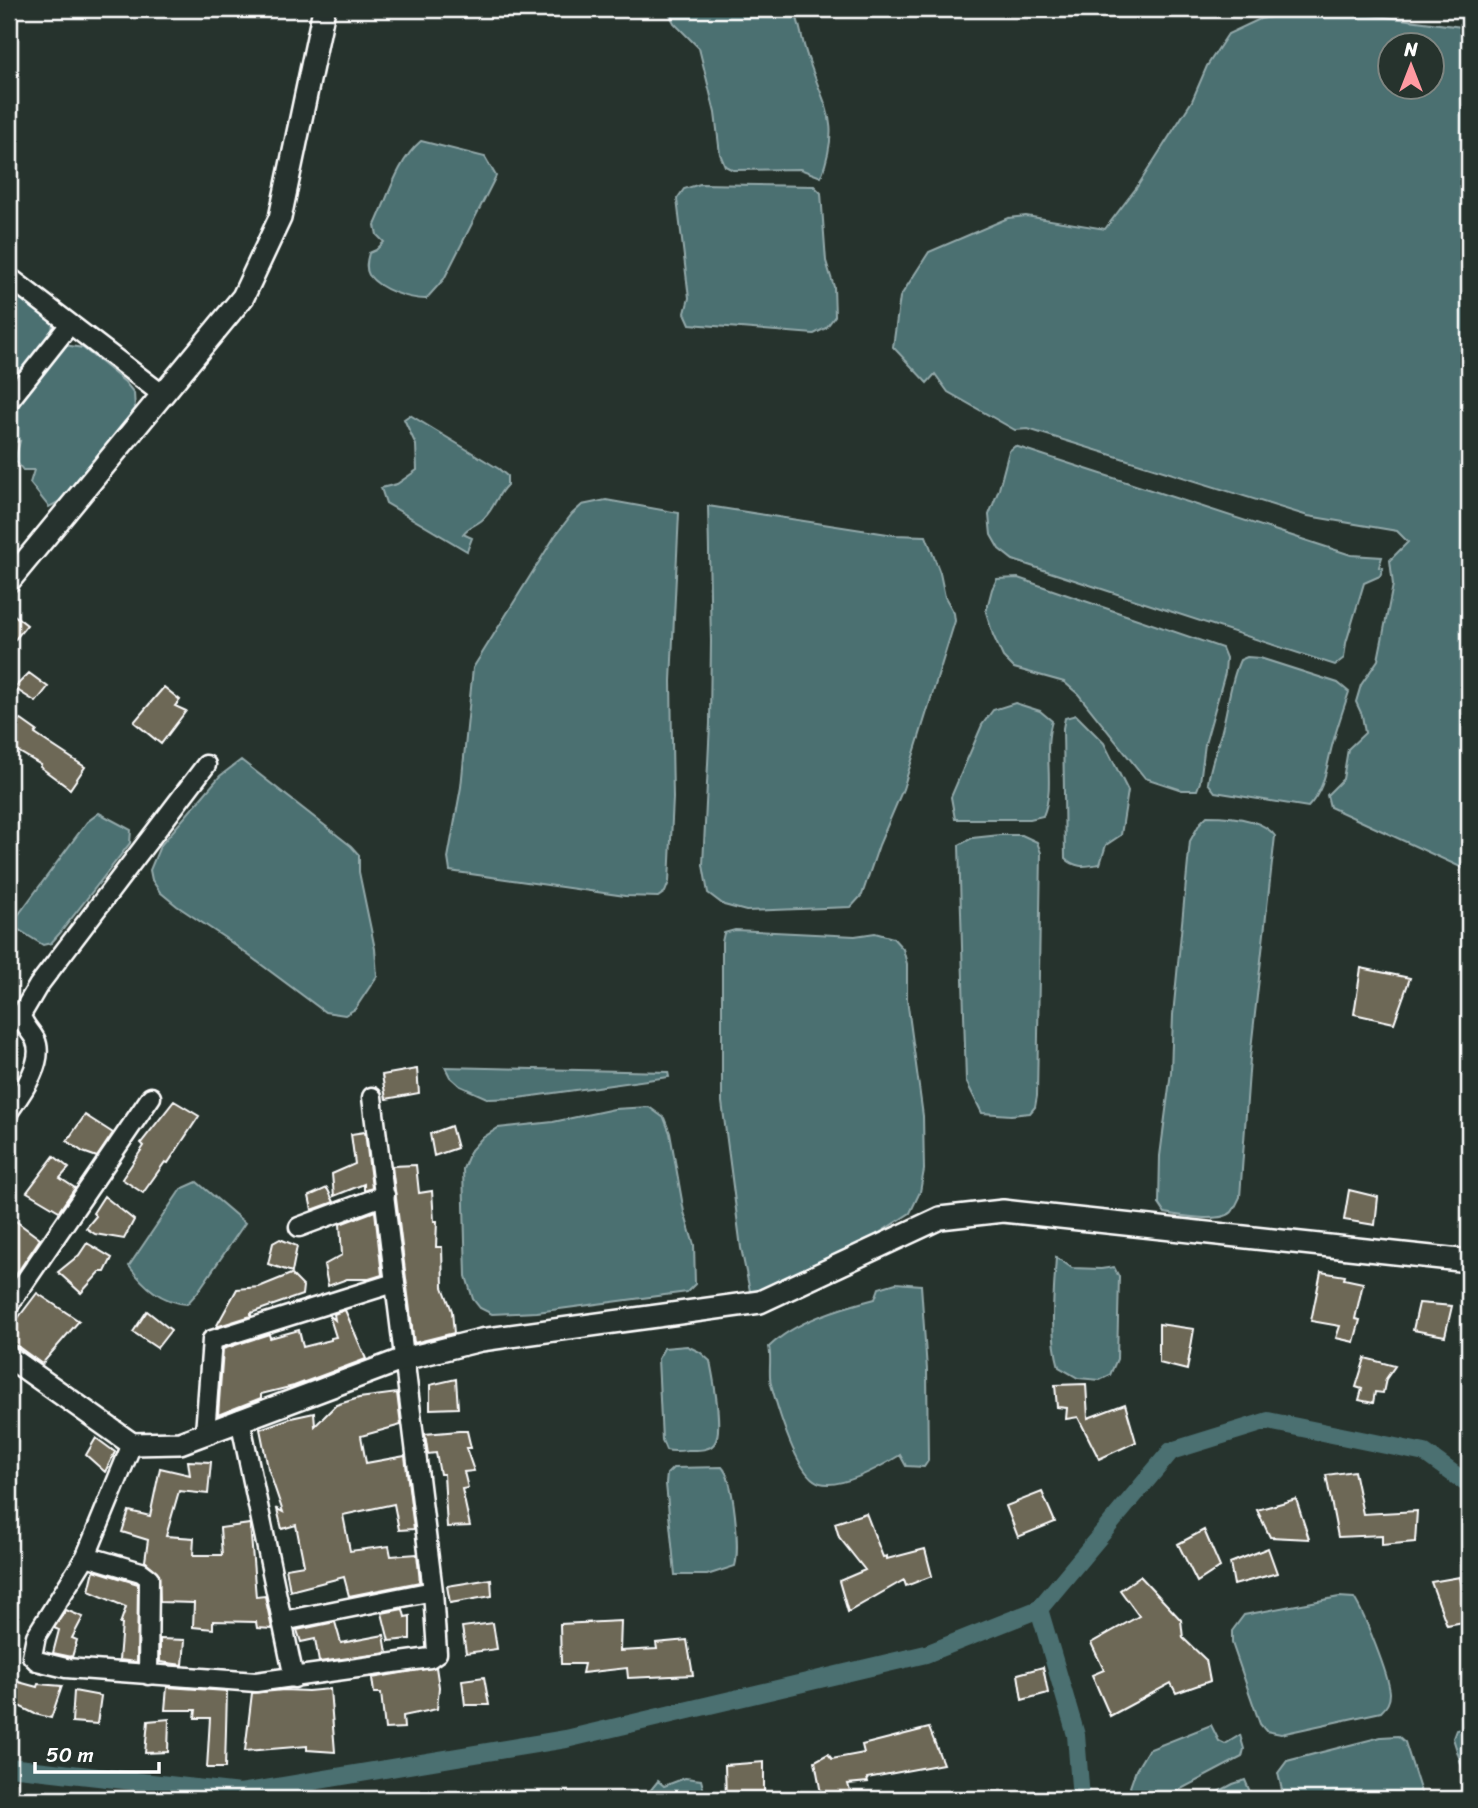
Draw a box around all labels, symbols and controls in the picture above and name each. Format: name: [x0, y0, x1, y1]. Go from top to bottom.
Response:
north arrow: [1376, 32, 1446, 102]
text: N: [1403, 33, 1418, 66]
scale bar: [35, 1731, 159, 1775]
text: 50 m: [46, 1736, 94, 1774]

